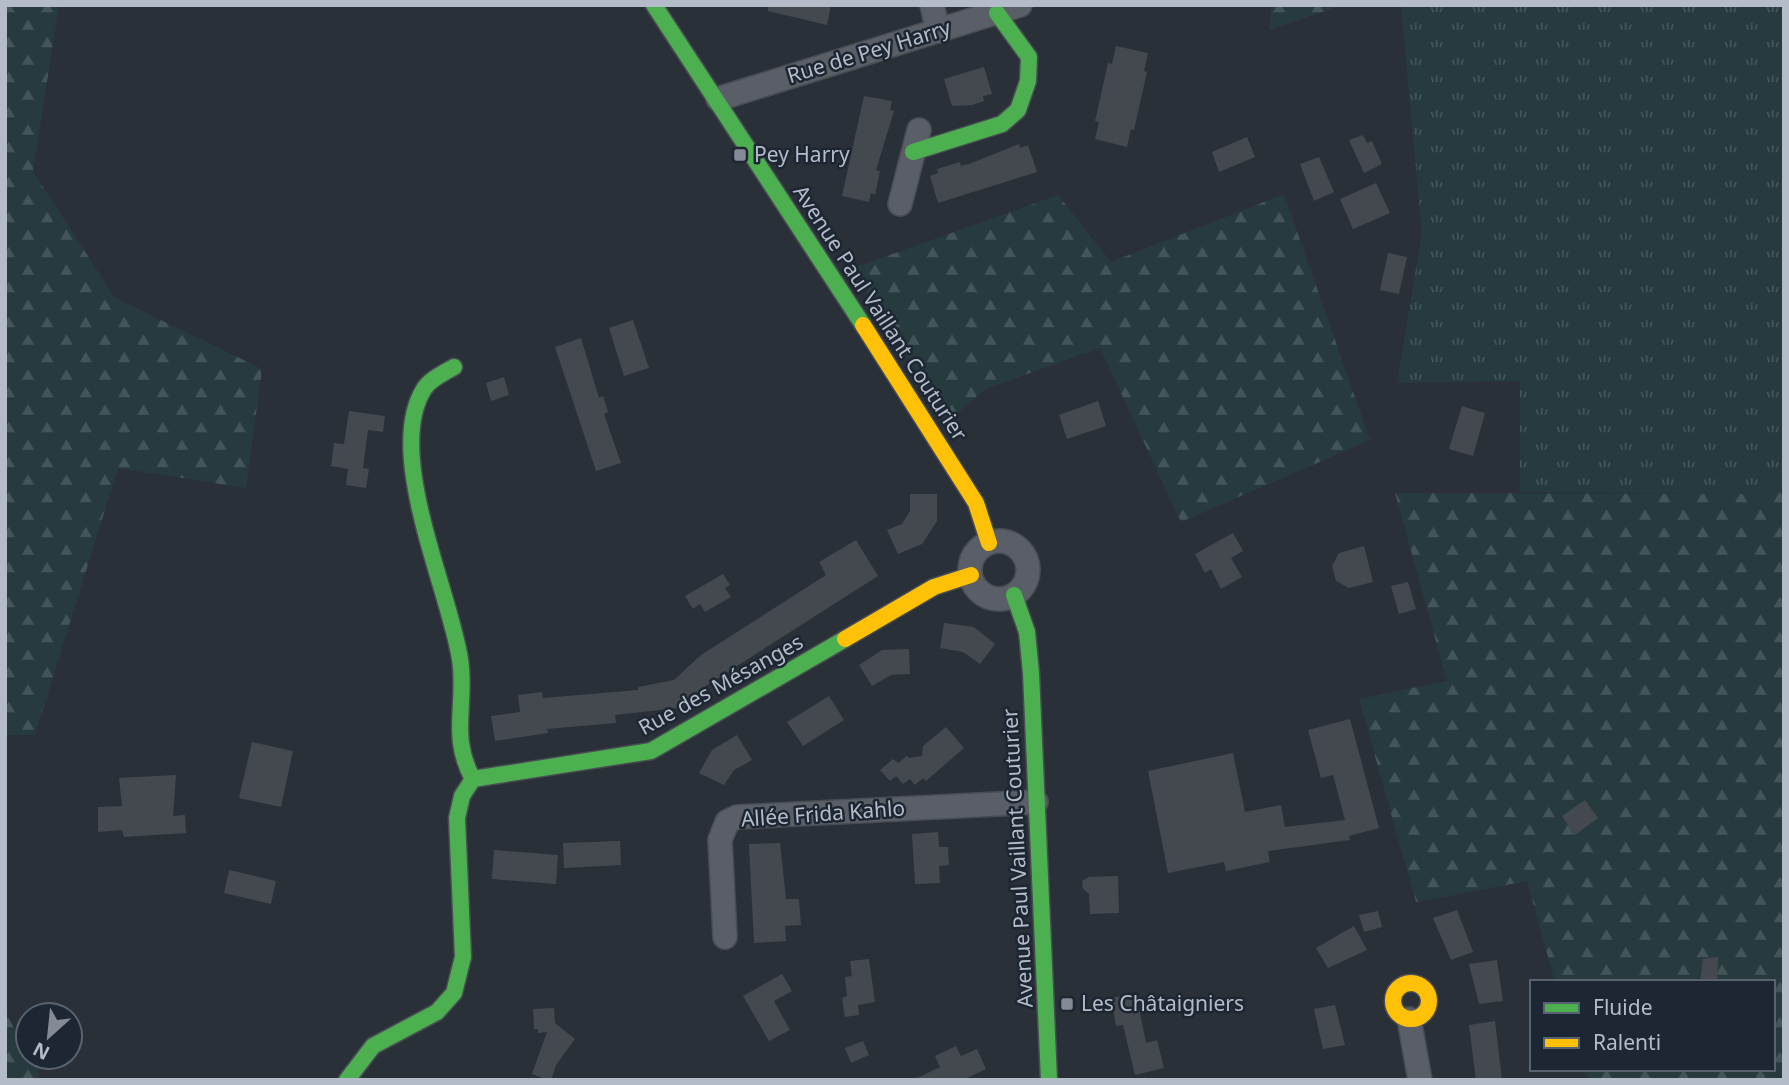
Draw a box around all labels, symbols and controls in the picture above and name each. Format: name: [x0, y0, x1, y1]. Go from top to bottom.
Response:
street label: Rue de Pey Harry: [784, 13, 954, 89]
place label: Pey Harry: [754, 140, 850, 168]
marker: Pey Harry: [732, 147, 748, 163]
street label: Avenue Paul Vaillant Couturier: [787, 179, 974, 446]
street label: Rue des Mésanges: [633, 627, 808, 741]
street label: Avenue Paul Vaillant Couturier: [995, 707, 1039, 1008]
street label: Allée Frida Kahlo: [740, 793, 906, 833]
legend: [1530, 980, 1775, 1071]
place label: Les Châtaigniers: [1081, 989, 1244, 1017]
text: Fluide: [1593, 993, 1652, 1021]
marker: Les Châtaigniers: [1059, 996, 1075, 1012]
north arrow: [14, 1001, 84, 1071]
text: Ralenti: [1593, 1028, 1661, 1056]
text: N: [28, 1036, 54, 1066]

